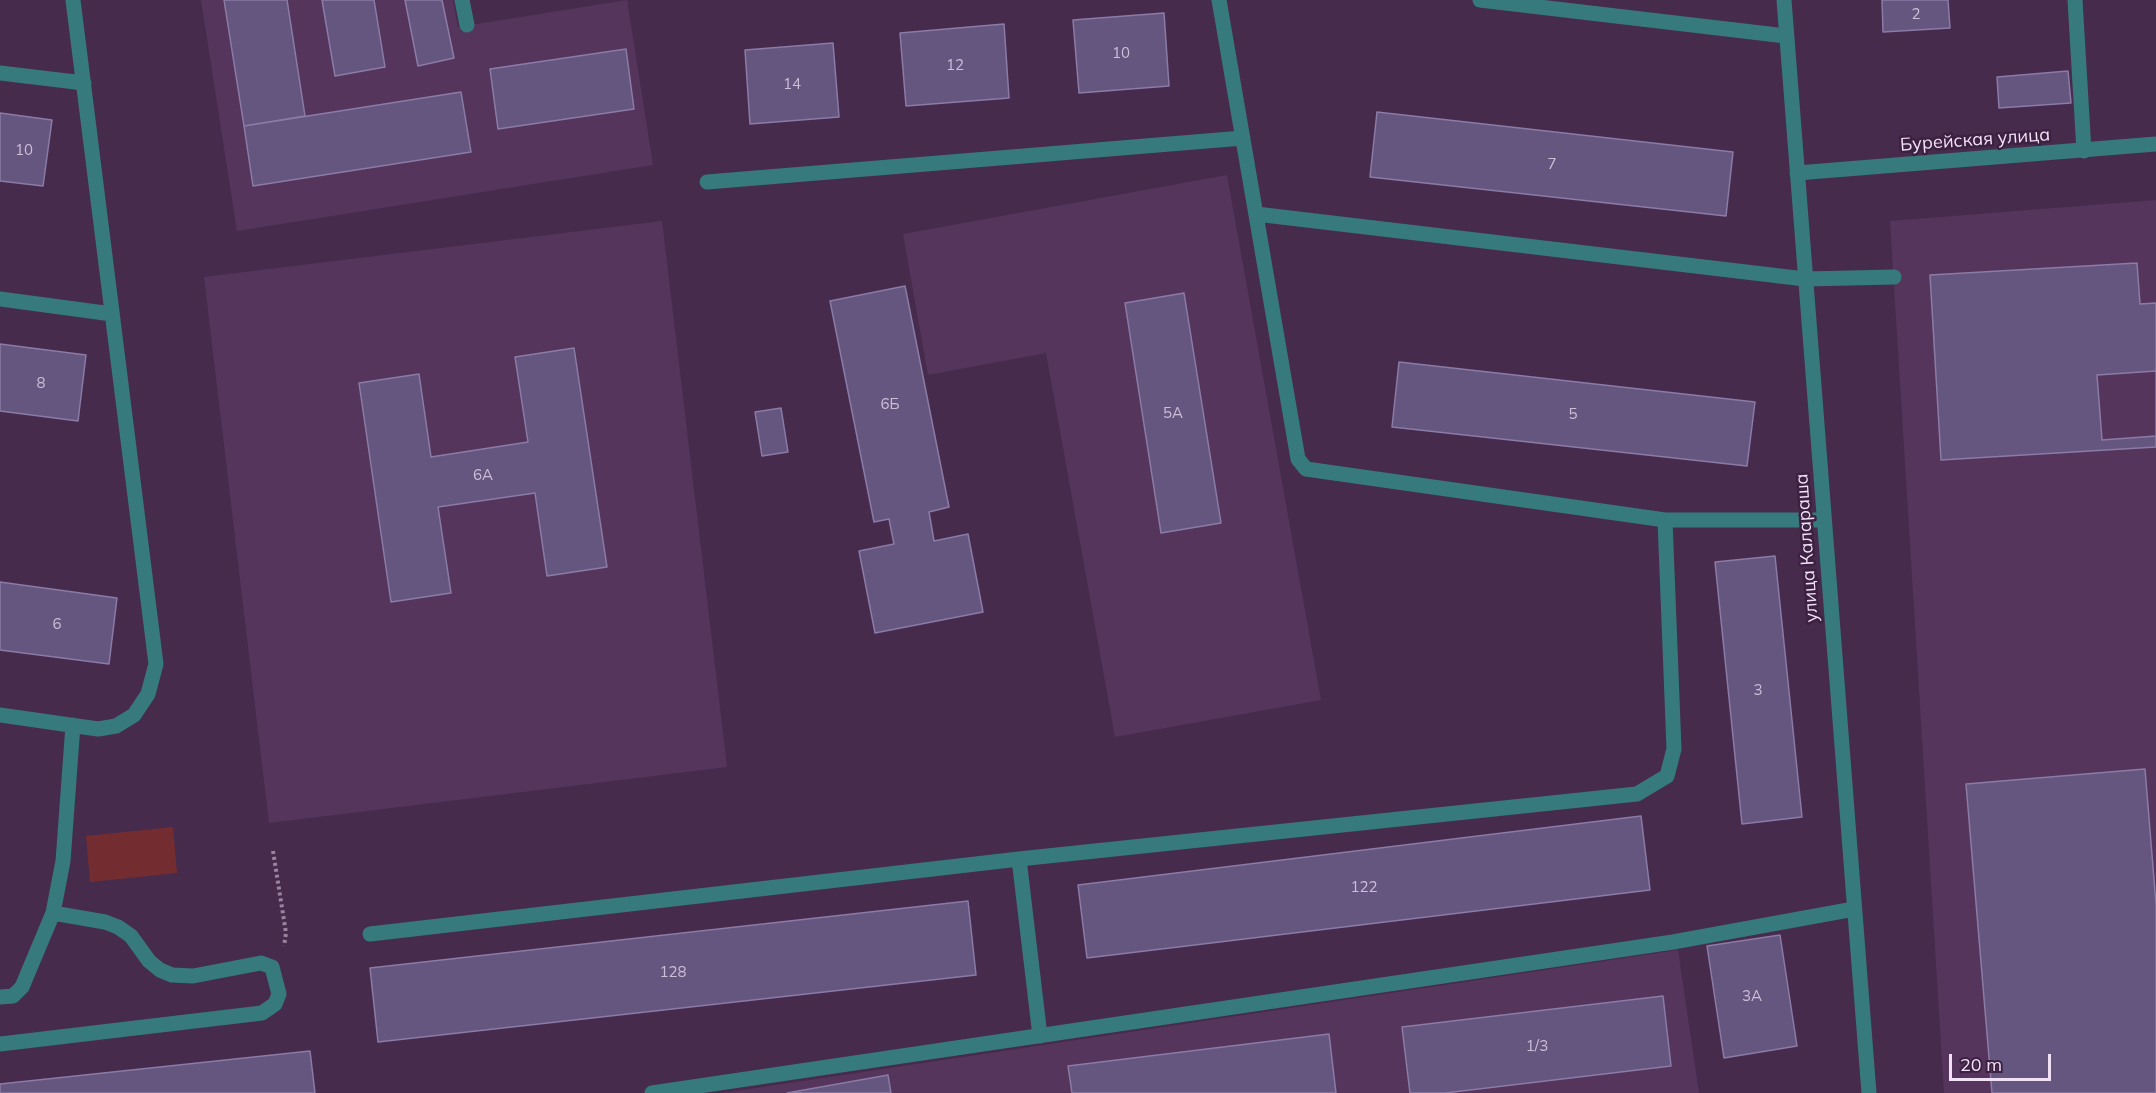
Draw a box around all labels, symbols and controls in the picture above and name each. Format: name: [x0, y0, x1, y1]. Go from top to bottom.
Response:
house number: 2: [1912, 5, 1920, 23]
house number: 10: [1112, 44, 1130, 62]
house number: 12: [946, 56, 964, 74]
house number: 14: [783, 75, 801, 93]
street label: Бурейская улица: [1899, 124, 2051, 156]
house number: 10: [15, 141, 33, 159]
house number: 7: [1548, 155, 1556, 173]
house number: 8: [37, 374, 45, 392]
house number: 6Б: [880, 395, 900, 413]
house number: 5А: [1163, 404, 1183, 422]
house number: 5: [1569, 405, 1577, 423]
house number: 6А: [473, 466, 493, 484]
street label: улица Калараша: [1791, 473, 1823, 623]
house number: 6: [53, 615, 61, 633]
house number: 3: [1754, 681, 1762, 699]
house number: 122: [1351, 878, 1377, 896]
house number: 128: [660, 963, 686, 981]
house number: 3А: [1742, 987, 1762, 1005]
house number: 1/3: [1526, 1037, 1548, 1055]
scale bar: [1952, 1042, 2054, 1080]
text: 20 m: [1960, 1053, 2002, 1076]

